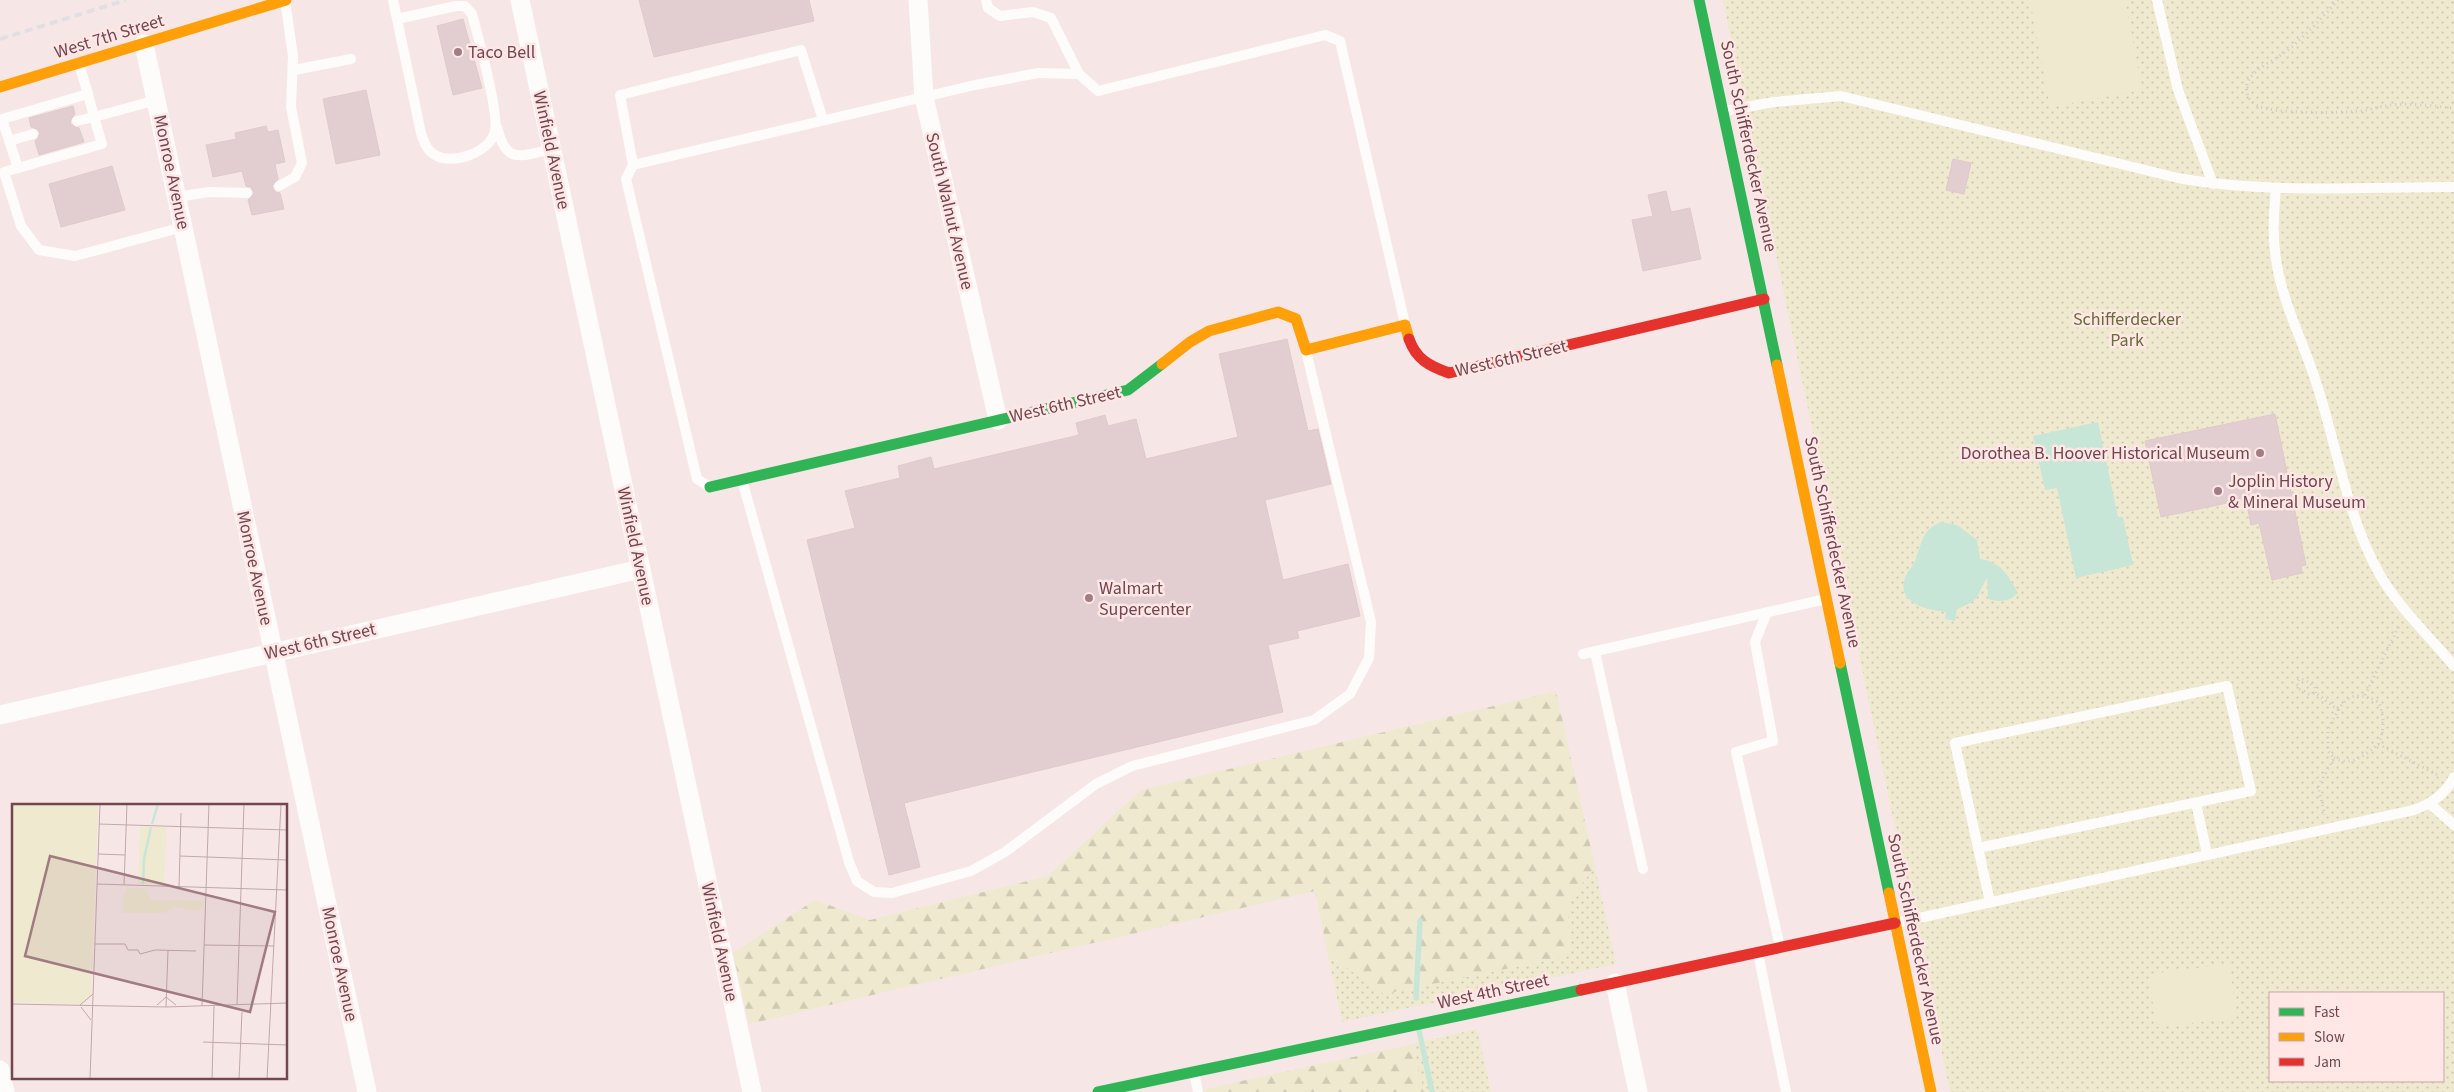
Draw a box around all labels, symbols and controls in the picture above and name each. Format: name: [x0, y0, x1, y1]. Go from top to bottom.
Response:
street label: West 7th Street: [51, 8, 167, 65]
street label: South Schifferdecker Avenue: [1714, 38, 1783, 254]
place label: Taco Bell: [468, 40, 535, 65]
marker: Taco Bell: [452, 46, 464, 58]
street label: Winfield Avenue: [527, 88, 576, 212]
street label: Monroe Avenue: [147, 113, 196, 232]
street label: South Walnut Avenue: [919, 130, 980, 292]
park label: Schifferdecker Park: [2073, 307, 2182, 353]
street label: West 6th Street: [1453, 334, 1569, 383]
street label: West 6th Street: [1007, 380, 1123, 429]
street label: South Schifferdecker Avenue: [1798, 434, 1867, 650]
place label: Dorothea B. Hoover Historical Museum: [1961, 441, 2250, 466]
marker: Dorothea B. Hoover Historical Museum: [2254, 447, 2266, 459]
place label: Joplin History & Mineral Museum: [2228, 469, 2366, 515]
street label: Winfield Avenue: [611, 484, 660, 608]
marker: Joplin History & Mineral Museum: [2212, 485, 2224, 497]
street label: Monroe Avenue: [230, 509, 279, 628]
place label: Walmart Supercenter: [1099, 576, 1192, 622]
marker: Walmart Supercenter: [1083, 592, 1095, 604]
street label: West 6th Street: [262, 617, 378, 666]
inset map: [12, 804, 288, 1080]
street label: South Schifferdecker Avenue: [1881, 831, 1950, 1047]
street label: Winfield Avenue: [695, 880, 744, 1004]
street label: Monroe Avenue: [315, 905, 364, 1024]
street label: West 4th Street: [1435, 967, 1551, 1016]
legend: [2269, 992, 2444, 1082]
text: Fast: [2314, 1002, 2340, 1023]
text: Slow: [2314, 1027, 2345, 1048]
text: Jam: [2314, 1052, 2341, 1073]

